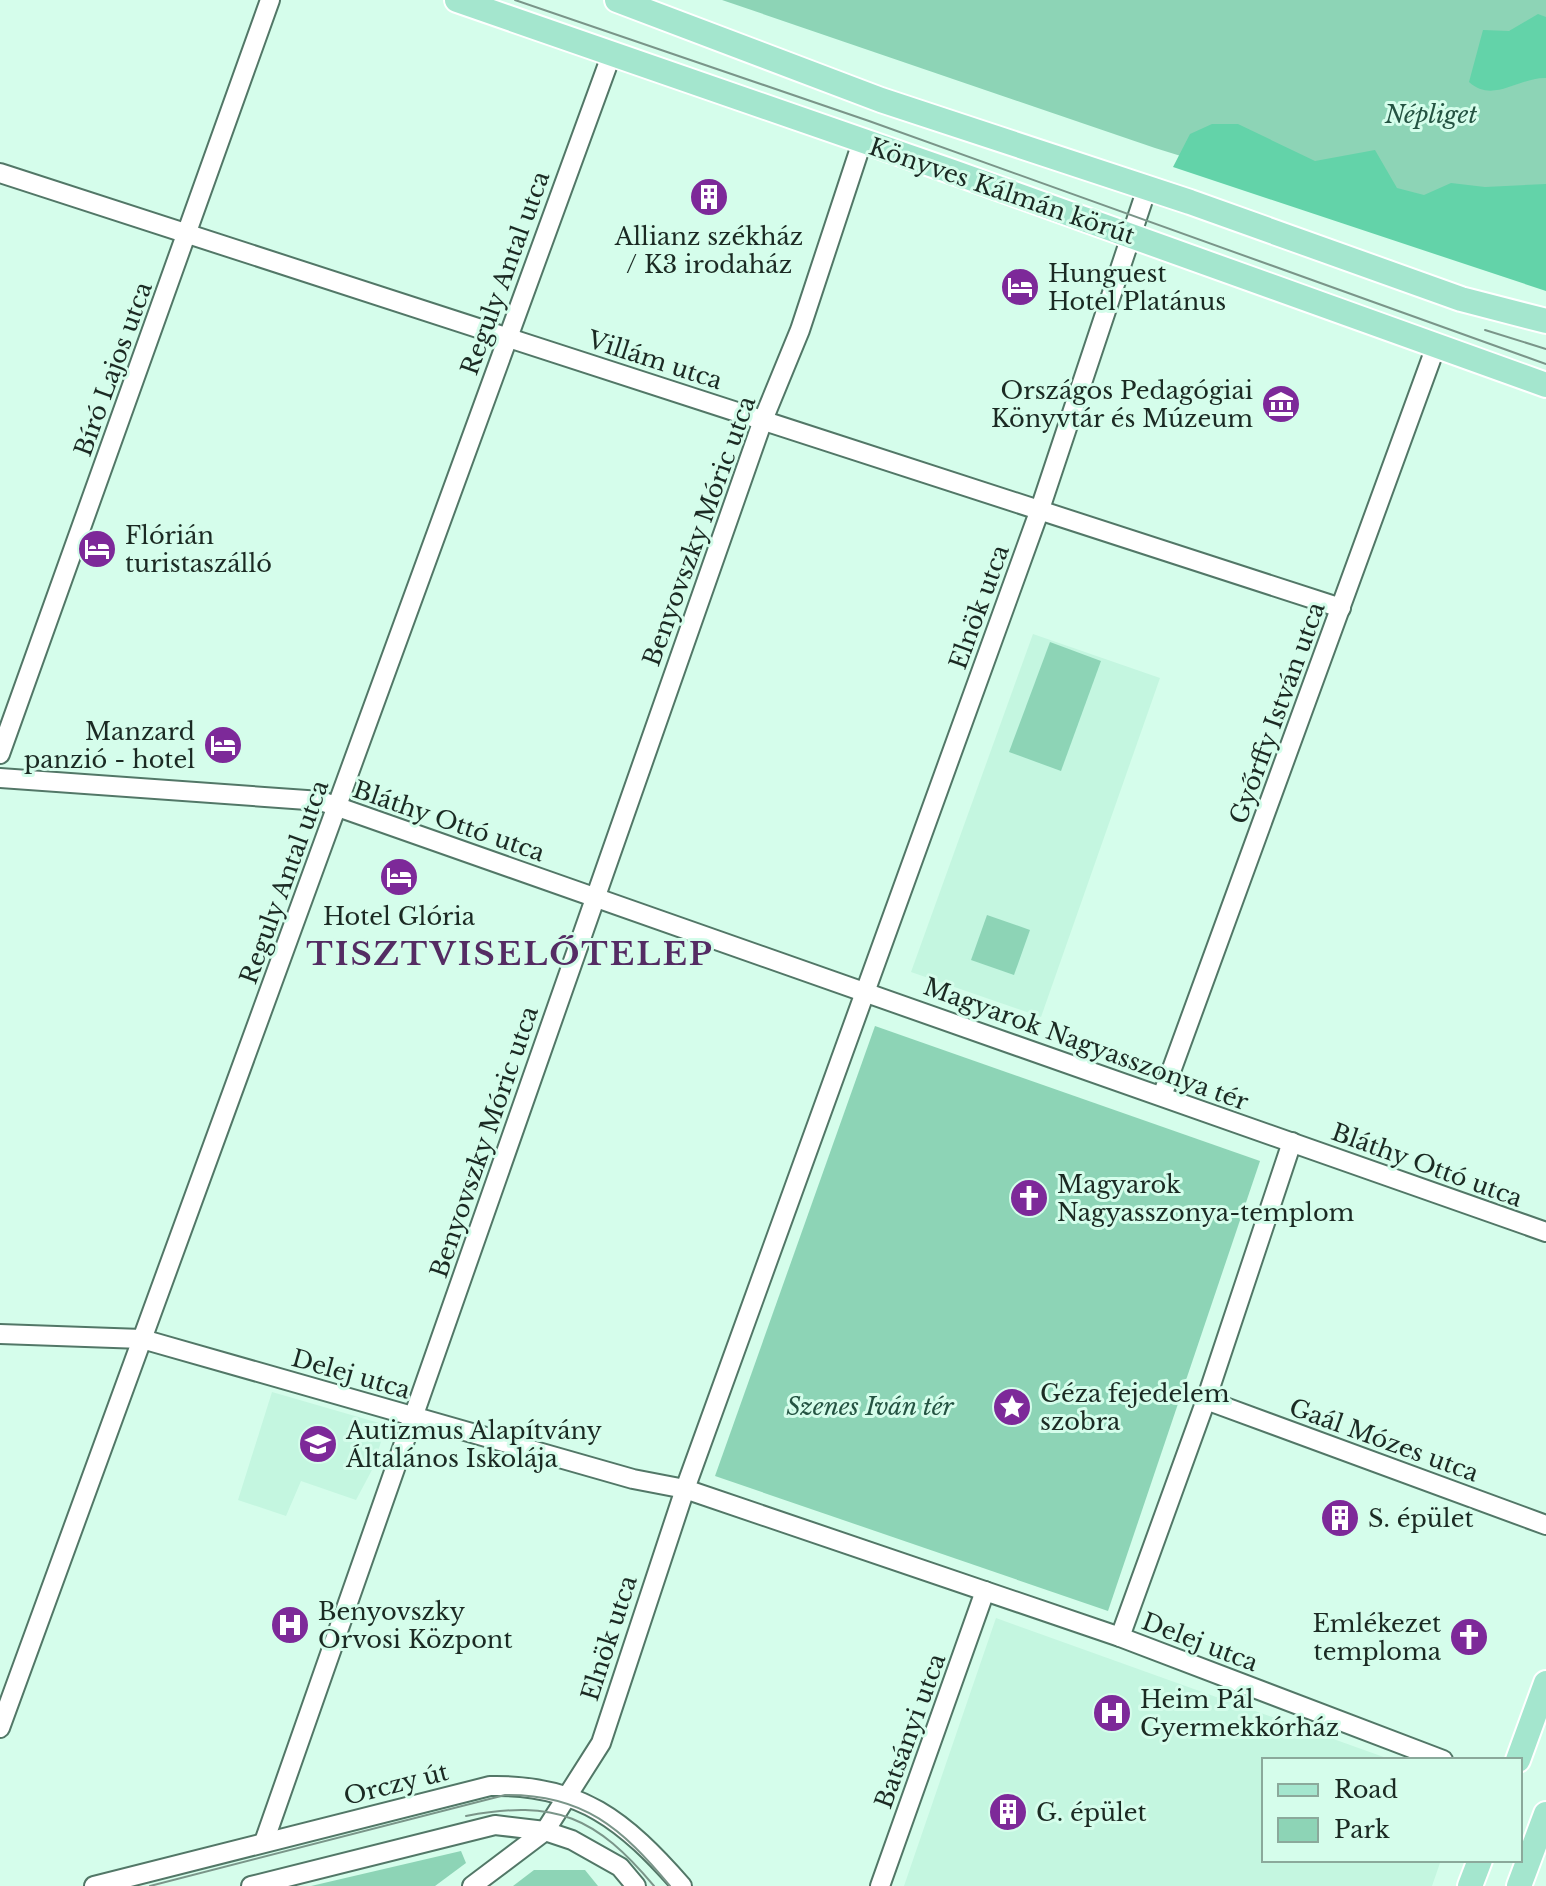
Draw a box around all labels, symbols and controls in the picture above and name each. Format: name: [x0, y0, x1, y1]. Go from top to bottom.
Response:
park label: Népliget: [1384, 100, 1477, 129]
street label: Könyves Kálmán körút: [865, 132, 1139, 250]
street label: Reguly Antal utca: [455, 167, 556, 379]
building icon: Allianz székház / K3 irodaház: [688, 176, 730, 218]
place label: Allianz székház / K3 irodaház: [614, 222, 803, 279]
place label: Hunguest Hotel Platánus: [1048, 259, 1226, 316]
hotel icon: Hunguest Hotel Platánus: [999, 266, 1041, 308]
street label: Bíró Lajos utca: [68, 277, 158, 460]
street label: Villám utca: [583, 324, 727, 396]
place label: Országos Pedagógiai Könyvtár és Múzeum: [991, 376, 1253, 433]
museum icon: Országos Pedagógiai Könyvtár és Múzeum: [1260, 383, 1302, 425]
street label: Benyovszky Móric utca: [637, 391, 762, 670]
place label: Flórián turistaszálló: [125, 521, 272, 578]
hotel icon: Flórián turistaszálló: [76, 528, 118, 570]
street label: Elnök utca: [943, 540, 1015, 673]
street label: Győrffy István utca: [1223, 598, 1331, 828]
place label: Manzard panzió - hotel: [24, 717, 195, 774]
hotel icon: Manzard panzió - hotel: [202, 724, 244, 766]
street label: Bláthy Ottó utca: [349, 775, 549, 868]
street label: Reguly Antal utca: [234, 776, 335, 988]
hotel icon: Hotel Glória: [378, 856, 420, 898]
place label: Hotel Glória: [323, 902, 476, 931]
district label: TISZTVISELŐTELEP: [306, 934, 714, 974]
street label: Magyarok Nagyasszonya tér: [920, 972, 1253, 1117]
street label: Benyovszky Móric utca: [424, 1002, 544, 1282]
street label: Bláthy Ottó utca: [1328, 1117, 1527, 1213]
place label: Magyarok Nagyasszonya-templom: [1057, 1170, 1355, 1227]
church icon: Magyarok Nagyasszonya-templom: [1008, 1177, 1050, 1219]
street label: Delej utca: [288, 1343, 414, 1405]
place label: Géza fejedelem szobra: [1040, 1379, 1230, 1436]
place icon: Géza fejedelem szobra: [991, 1386, 1033, 1428]
park label: Szenes Iván tér: [786, 1392, 955, 1421]
street label: Gaál Mózes utca: [1285, 1392, 1483, 1488]
place label: Autizmus Alapítvány Általános Iskolája: [345, 1416, 603, 1473]
school or university icon: Autizmus Alapítvány Általános Iskolája: [297, 1423, 339, 1465]
building icon: S. épület: [1319, 1497, 1361, 1539]
place label: S. épület: [1368, 1504, 1473, 1533]
street label: Elnök utca: [575, 1571, 643, 1704]
place label: Benyovszky Orvosi Központ: [318, 1597, 512, 1654]
hospital icon: Benyovszky Orvosi Központ: [269, 1604, 311, 1646]
street label: Delej utca: [1138, 1607, 1263, 1678]
place label: Emlékezet temploma: [1312, 1609, 1442, 1666]
church icon: Emlékezet temploma: [1448, 1616, 1490, 1658]
street label: Batsányi utca: [869, 1649, 952, 1812]
place label: Heim Pál Gyermekkórház: [1140, 1685, 1339, 1742]
hospital icon: Heim Pál Gyermekkórház: [1091, 1692, 1133, 1734]
street label: Orczy út: [341, 1757, 451, 1811]
legend: [1262, 1758, 1522, 1862]
text: Road: [1334, 1775, 1398, 1804]
building icon: G. épület: [987, 1791, 1029, 1833]
place label: G. épület: [1036, 1798, 1147, 1827]
text: Park: [1334, 1815, 1390, 1844]

